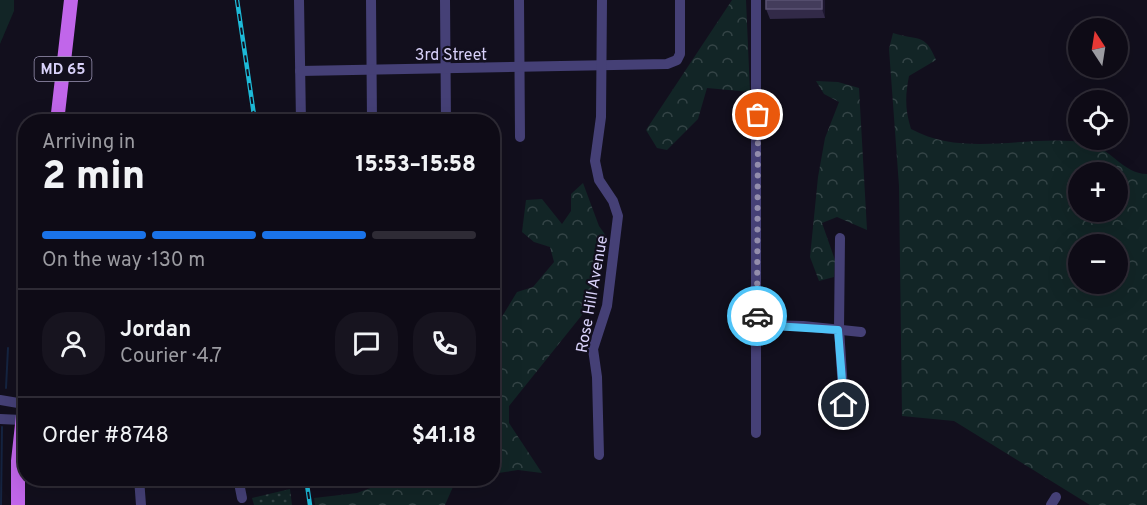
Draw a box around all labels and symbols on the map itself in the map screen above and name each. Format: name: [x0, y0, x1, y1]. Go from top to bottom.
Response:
north arrow: [1068, 18, 1128, 78]
street label: 3rd Street: [415, 46, 487, 66]
road number: MD 65: [34, 57, 92, 81]
pin: [732, 89, 783, 140]
street label: Rose Hill Avenue: [573, 234, 613, 355]
courier: [727, 286, 787, 346]
pin: [818, 379, 869, 430]

